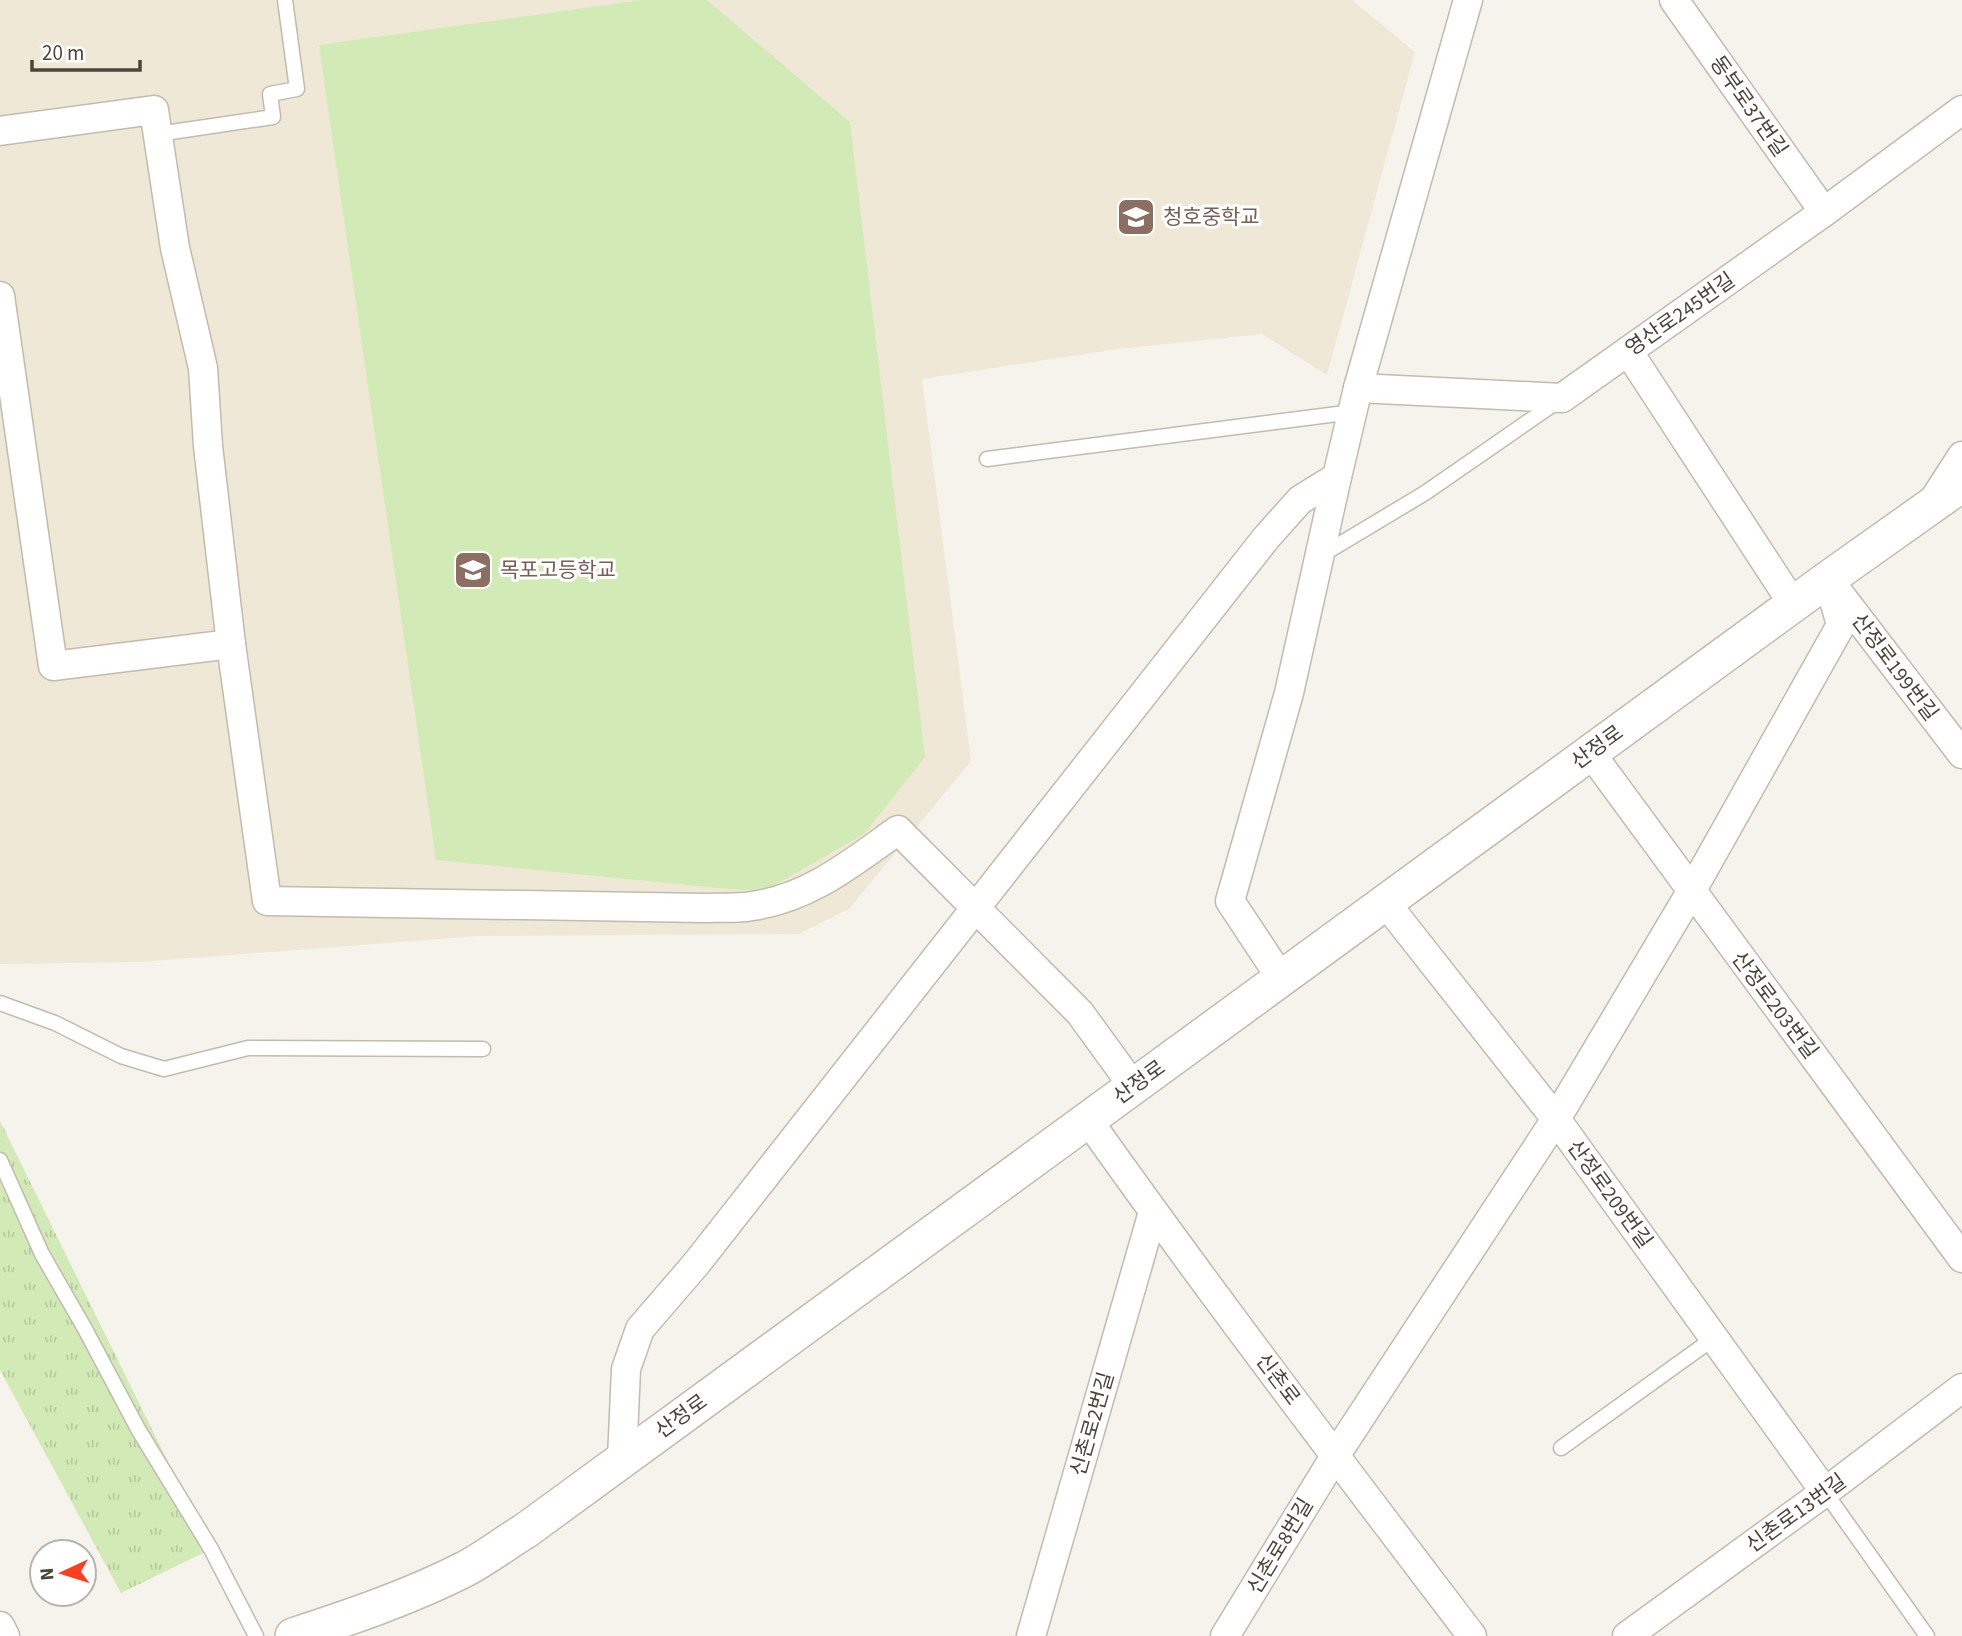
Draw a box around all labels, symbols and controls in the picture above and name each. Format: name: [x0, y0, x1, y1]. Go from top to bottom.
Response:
scale bar: [32, 28, 140, 72]
text: 20 m: [42, 38, 84, 68]
street label: 동부로37번길: [1703, 49, 1795, 163]
school or university icon: 청호중학교: [1115, 196, 1157, 238]
place label: 청호중학교: [1163, 202, 1260, 232]
street label: 영산로245번길: [1619, 265, 1741, 363]
school or university icon: 목포고등학교: [452, 549, 494, 591]
place label: 목포고등학교: [500, 555, 616, 585]
street label: 산정로199번길: [1845, 607, 1945, 727]
street label: 산정로: [1565, 718, 1629, 776]
street label: 산정로203번길: [1725, 945, 1825, 1065]
street label: 산정로: [1107, 1053, 1171, 1111]
street label: 산정로209번길: [1560, 1133, 1660, 1255]
street label: 신촌로: [1249, 1347, 1307, 1411]
street label: 신촌로2번길: [1063, 1368, 1121, 1480]
street label: 산정로: [649, 1387, 713, 1445]
street label: 신촌로13번길: [1740, 1466, 1852, 1560]
street label: 신촌로8번길: [1240, 1492, 1320, 1600]
north arrow: [28, 1538, 98, 1608]
text: N: [34, 1567, 61, 1581]

